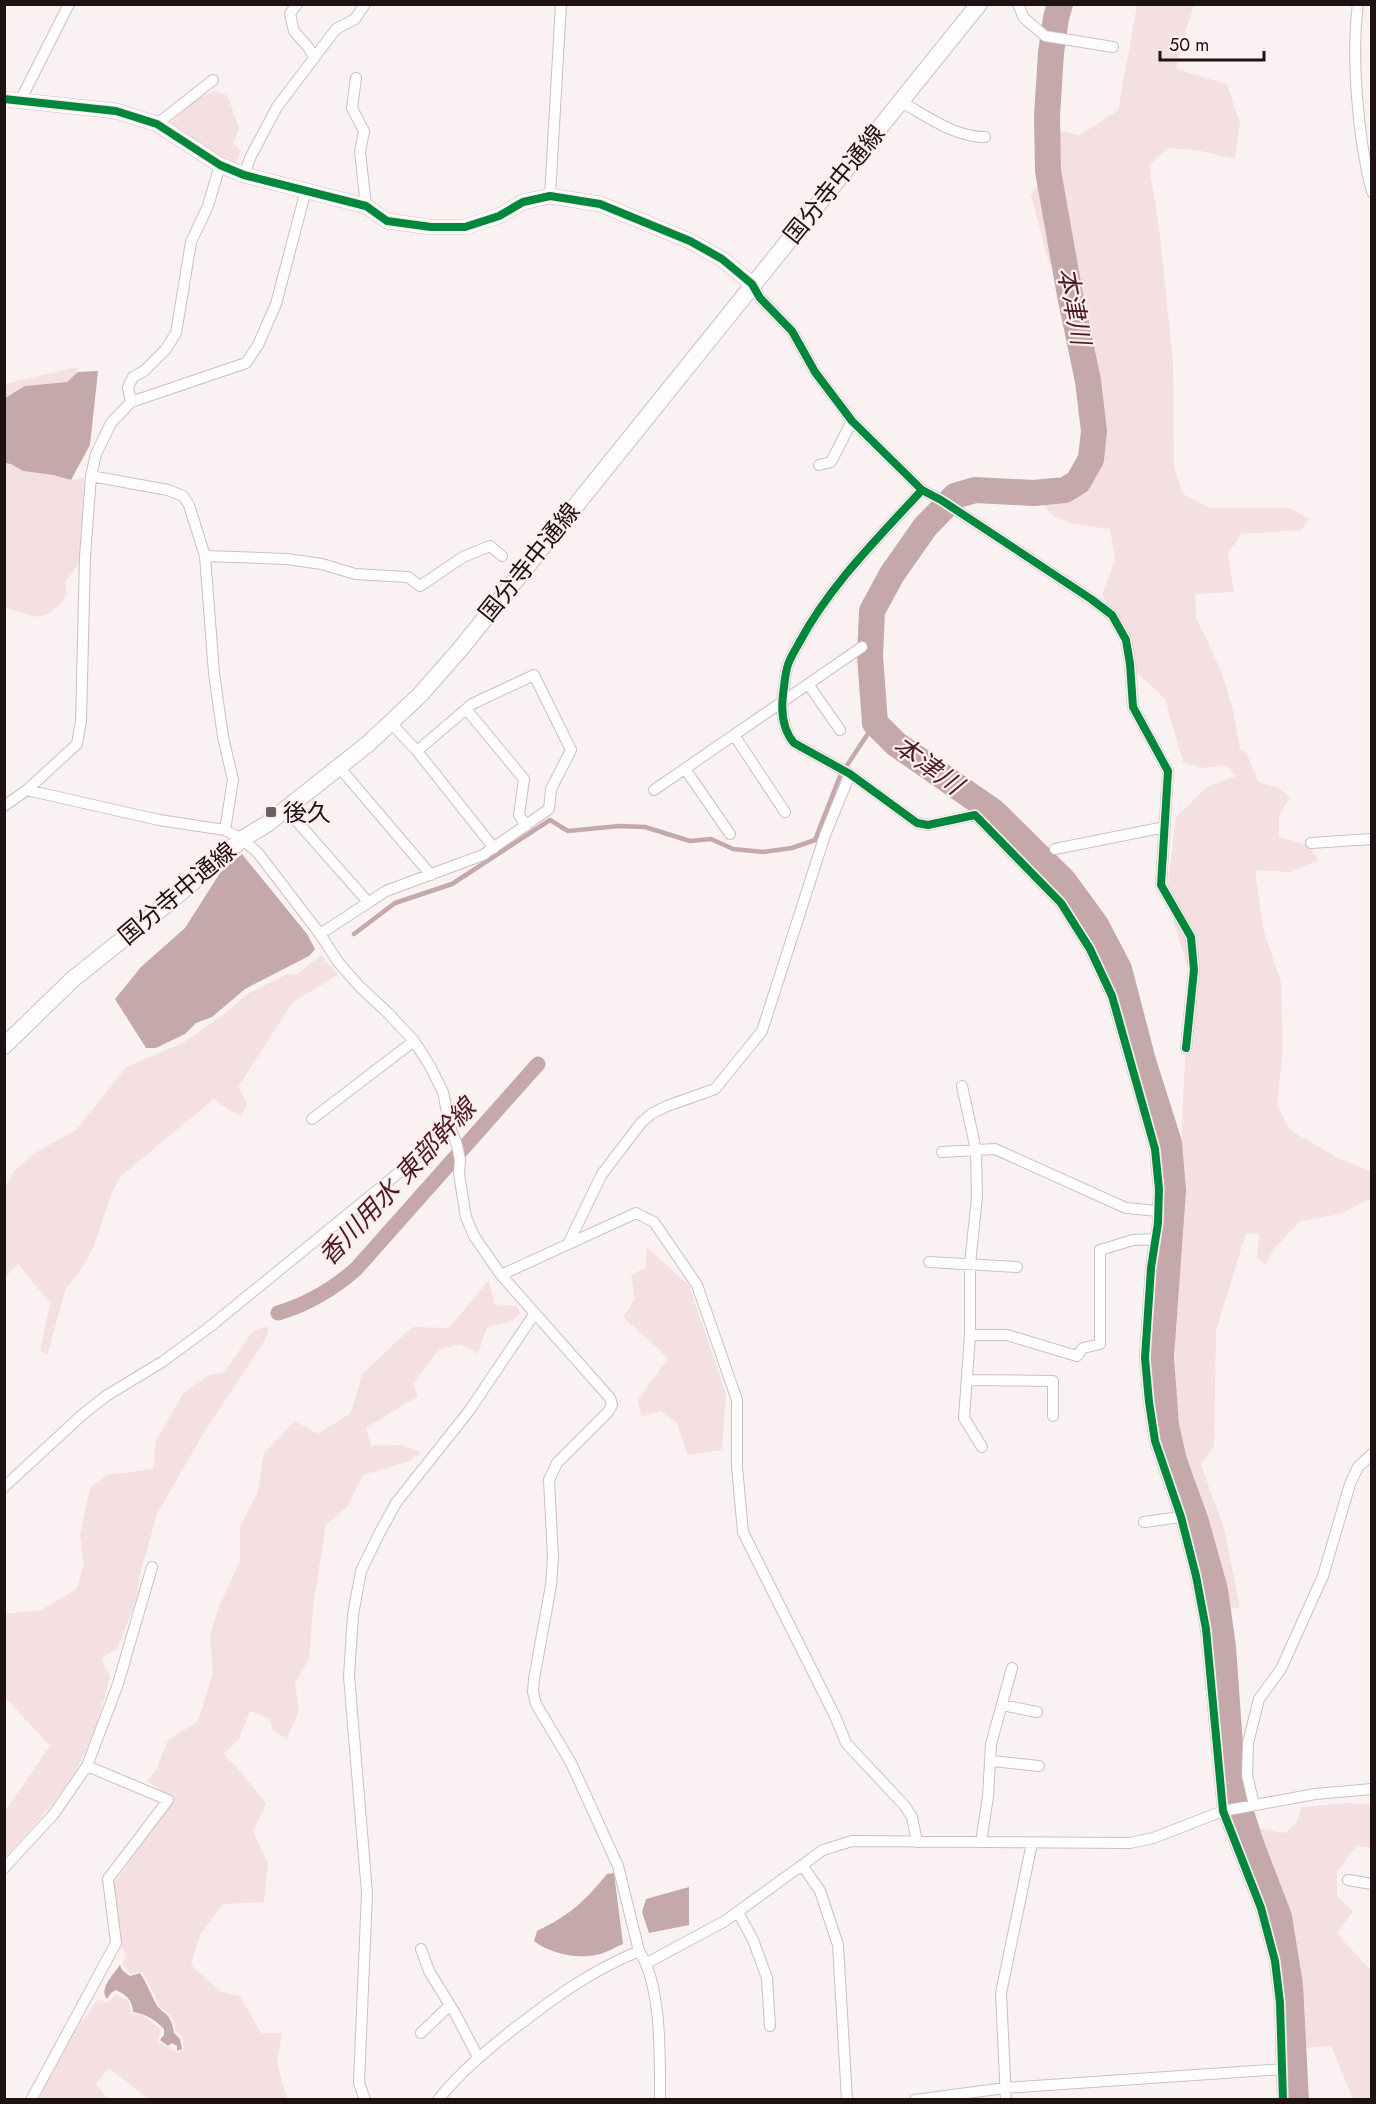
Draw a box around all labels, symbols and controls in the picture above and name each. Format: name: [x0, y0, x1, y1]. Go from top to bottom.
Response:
scale bar: [1160, 24, 1264, 62]
text: 50 m: [1169, 32, 1209, 58]
street label: 国分寺中通線: [775, 117, 893, 251]
water label: 本津川: [1048, 264, 1101, 351]
street label: 国分寺中通線: [470, 495, 588, 629]
water label: 本津川: [885, 727, 973, 805]
place label: 後久: [283, 795, 331, 830]
marker: 後久: [264, 805, 278, 819]
street label: 国分寺中通線: [111, 833, 243, 953]
water label: 香川用水 東部幹線: [310, 1088, 487, 1274]

